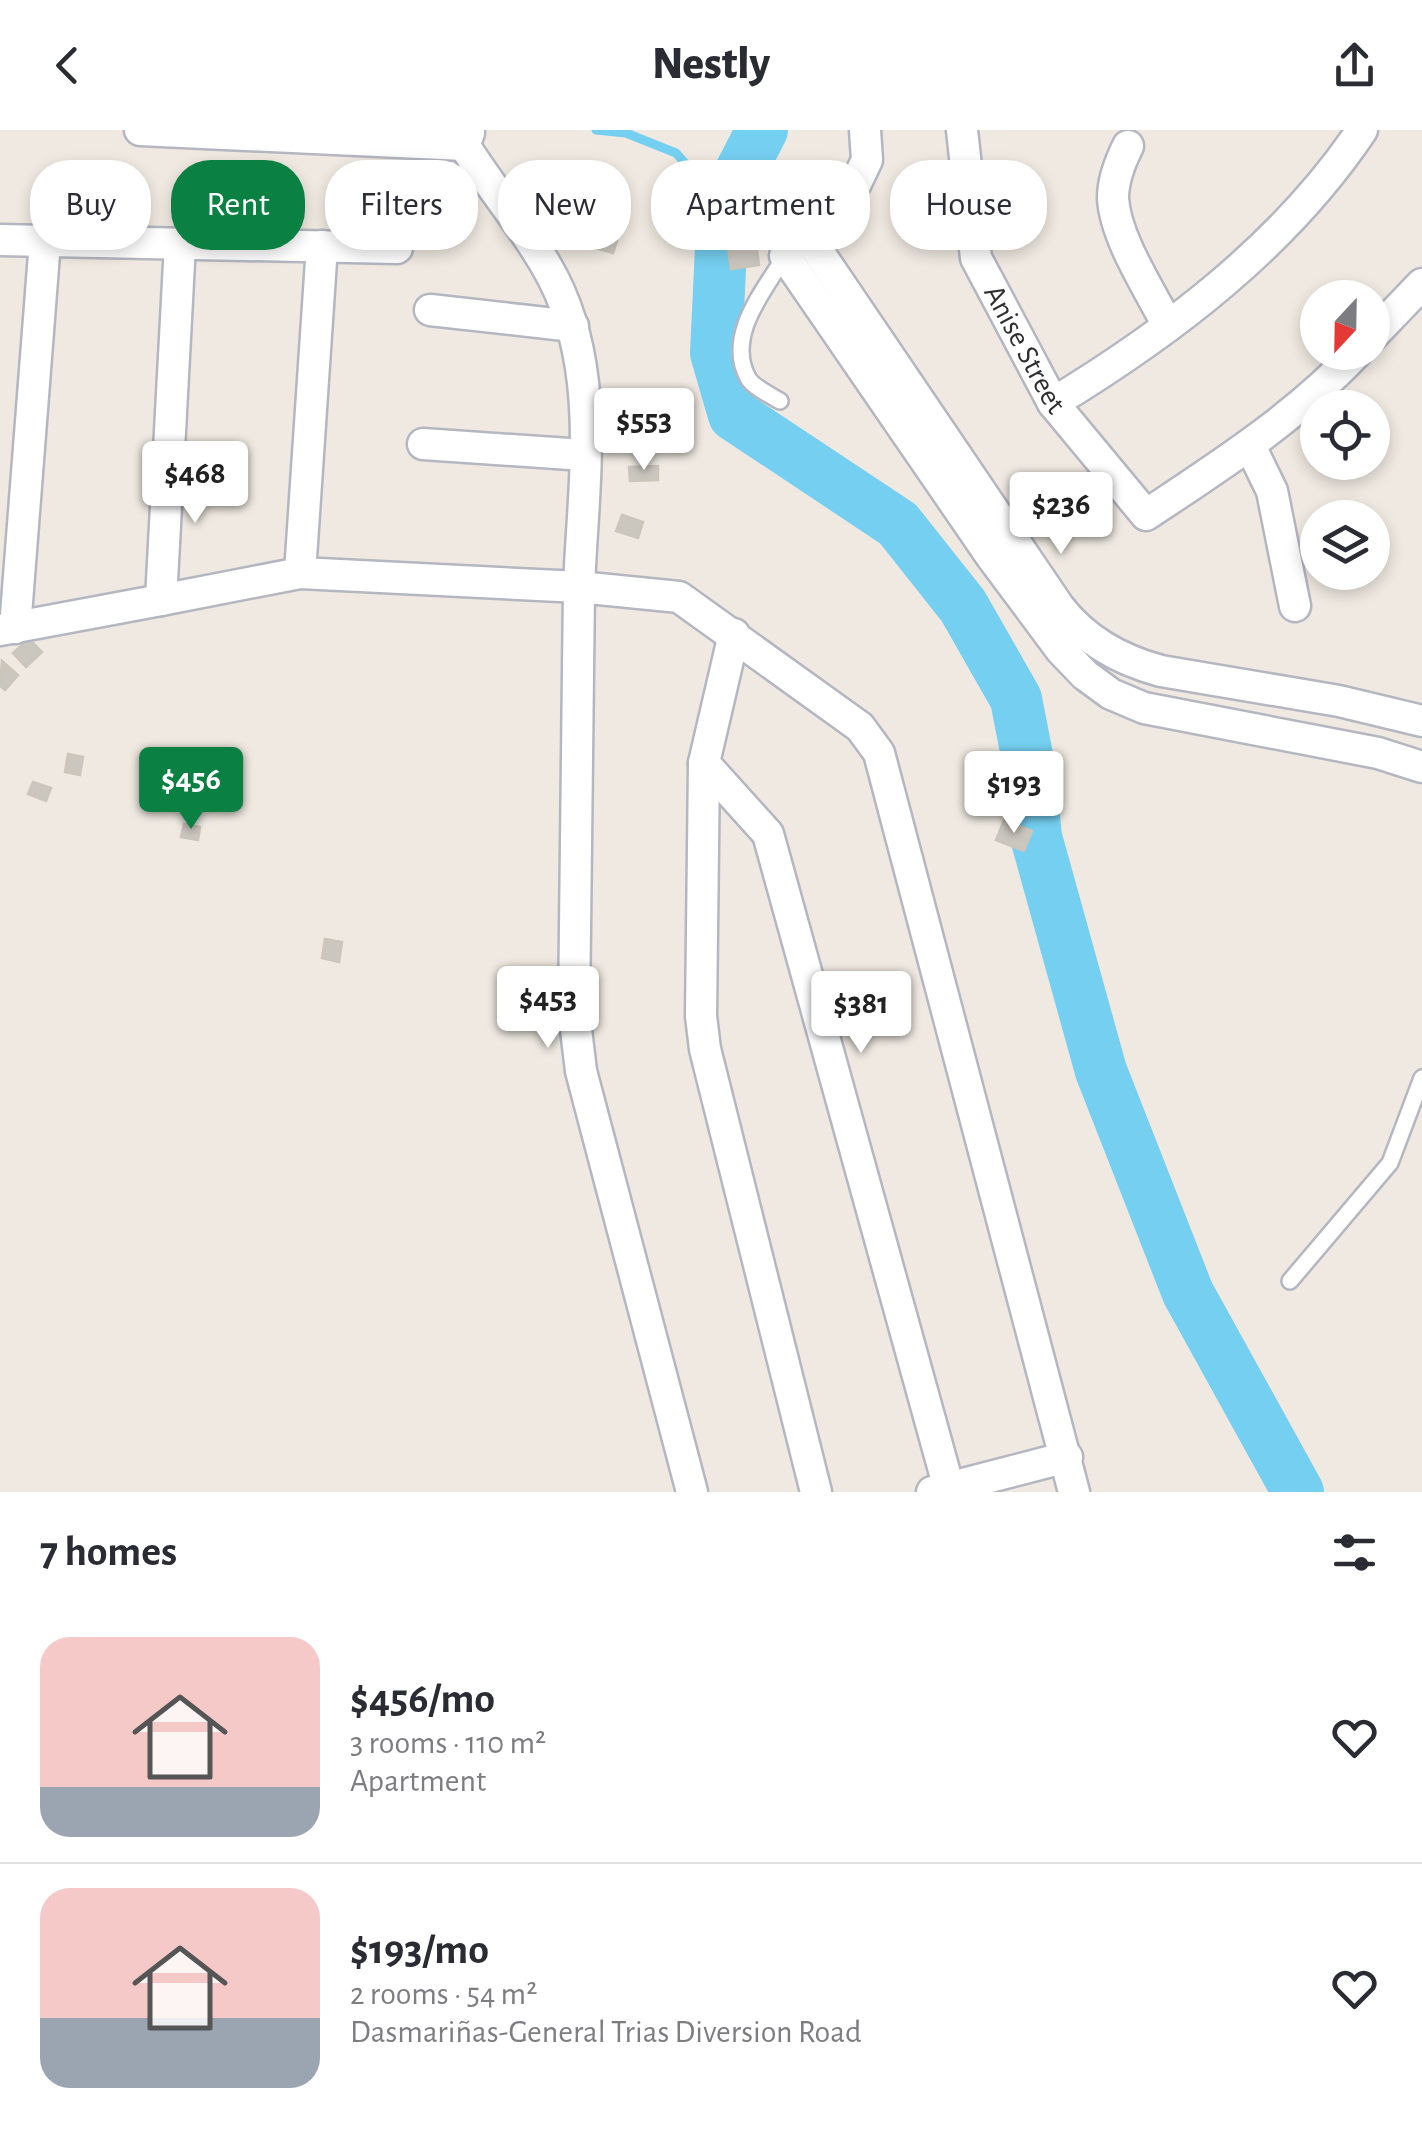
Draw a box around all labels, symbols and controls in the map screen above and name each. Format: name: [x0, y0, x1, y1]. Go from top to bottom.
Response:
icon: back: [40, 38, 95, 93]
icon: share: [1327, 38, 1382, 93]
text: Nestly: [652, 42, 770, 87]
chip: Buy: [30, 160, 151, 250]
chip: Rent: [171, 160, 305, 250]
chip: Filters: [325, 160, 478, 250]
chip: New: [498, 160, 631, 250]
chip: Apartment: [651, 160, 870, 250]
chip: House: [890, 160, 1047, 250]
street label: Anise Street: [978, 280, 1071, 420]
north arrow: [1300, 280, 1390, 370]
map controls: [1300, 280, 1390, 590]
pin: $553: [585, 388, 703, 473]
button: locate: [1300, 390, 1390, 480]
text: $553: [616, 404, 672, 436]
pin: $468: [136, 441, 254, 526]
text: $468: [164, 457, 226, 489]
pin: $236: [1002, 472, 1120, 557]
text: $236: [1032, 488, 1090, 520]
button: layers: [1300, 500, 1390, 590]
pin: $456: [132, 747, 250, 832]
pin: $193: [955, 751, 1073, 836]
text: $456: [161, 763, 221, 795]
text: $193: [986, 767, 1042, 799]
pin: $453: [489, 966, 607, 1051]
pin: $381: [802, 971, 920, 1056]
text: $453: [519, 982, 577, 1014]
text: $381: [833, 987, 889, 1019]
icon: filters: [1327, 1525, 1382, 1580]
text: 7 homes: [40, 1531, 177, 1573]
icon: home: [120, 1677, 240, 1797]
text: $456/mo: [350, 1678, 495, 1720]
icon: heart: [1327, 1710, 1382, 1765]
text: 3 rooms · 110 m²: [350, 1727, 546, 1759]
text: Apartment: [350, 1765, 486, 1797]
icon: home: [120, 1928, 240, 2048]
text: $193/mo: [350, 1929, 489, 1971]
icon: heart: [1327, 1961, 1382, 2016]
text: 2 rooms · 54 m²: [350, 1978, 537, 2010]
text: Dasmariñas-General Trias Diversion Road: [350, 2016, 862, 2048]

